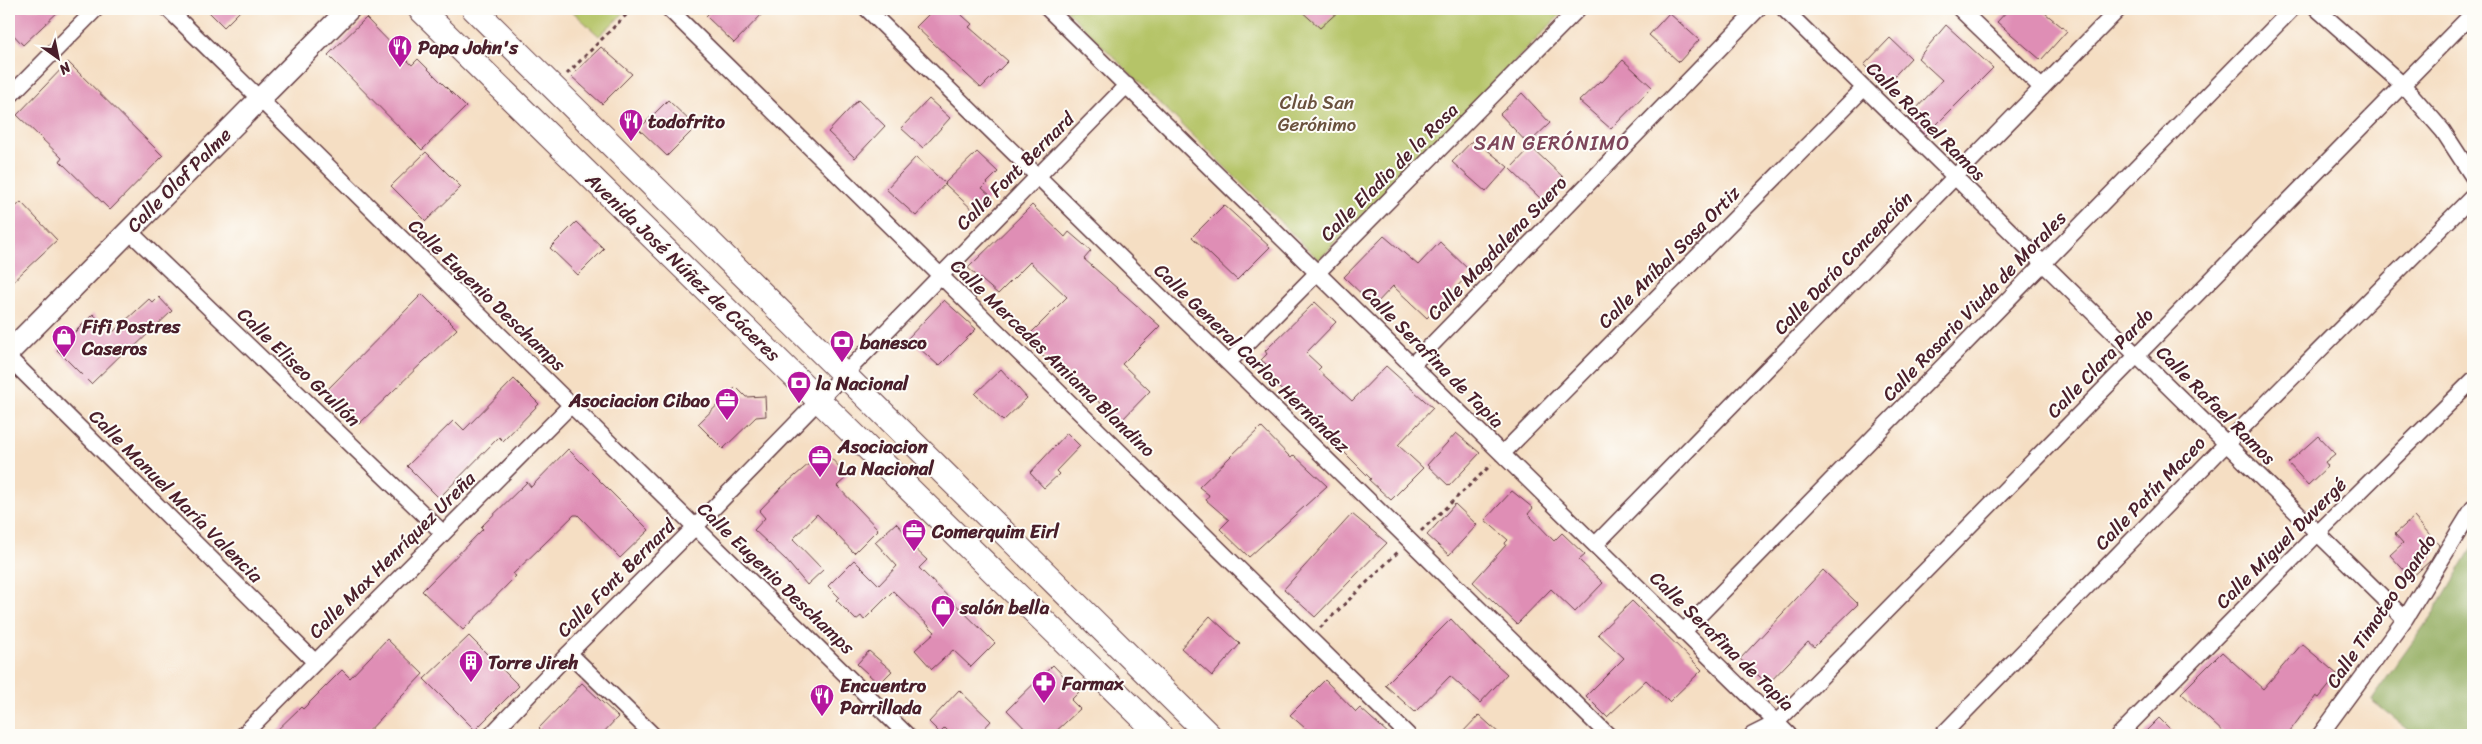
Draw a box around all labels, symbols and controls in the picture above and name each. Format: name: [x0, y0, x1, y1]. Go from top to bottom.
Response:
place label: Papa John's: [418, 31, 519, 64]
north arrow: [32, 32, 82, 82]
restaurant icon: Papa John's: [387, 34, 413, 68]
street label: Calle Rafael Ramos: [1858, 53, 1994, 189]
text: N: [54, 55, 77, 82]
park label: Club San Gerónimo: [1278, 86, 1356, 141]
street label: Calle Eladio de la Rosa: [1312, 94, 1467, 249]
street label: Calle Font Bernard: [948, 103, 1083, 238]
place label: todofrito: [648, 105, 725, 138]
restaurant icon: todofrito: [618, 108, 644, 142]
street label: Calle Olof Palme: [118, 119, 240, 241]
district label: SAN GERÓNIMO: [1474, 126, 1630, 161]
street label: Avenida José Núñez de Cáceres: [577, 164, 789, 370]
street label: Calle Magdalena Suero: [1419, 168, 1575, 328]
street label: Calle Aníbal Sosa Ortiz: [1590, 177, 1749, 336]
street label: Calle Darío Concepción: [1765, 183, 1921, 343]
street label: Calle Rosario Viuda de Morales: [1874, 203, 2075, 409]
street label: Calle Eugenio Deschamps: [400, 211, 574, 380]
street label: Calle Mercedes Amiama Blandino: [943, 251, 1164, 466]
street label: Calle General Carlos Hernández: [1146, 255, 1359, 462]
street label: Calle Serafina de Tapia: [1354, 278, 1513, 437]
street label: Calle Eliseo Grullón: [229, 299, 369, 435]
street label: Calle Clara Pardo: [2038, 300, 2162, 426]
place label: Fifi Postres Caseros: [81, 310, 181, 365]
shop icon: Fifi Postres Caseros: [51, 324, 77, 358]
place label: banesco: [859, 326, 927, 359]
bank icon: banesco: [829, 329, 855, 363]
street label: Calle Rafael Ramos: [2148, 337, 2284, 473]
place label: la Nacional: [815, 367, 910, 400]
bank icon: la Nacional: [786, 370, 812, 404]
place label: Asociacion Cibao: [568, 384, 710, 417]
office icon: Asociacion Cibao: [714, 387, 740, 421]
street label: Calle Manuel María Valencia: [81, 401, 271, 591]
street label: Calle Patín Maceo: [2086, 428, 2214, 558]
place label: Asociacion La Nacional: [837, 430, 934, 485]
office icon: Asociacion La Nacional: [807, 444, 833, 478]
street label: Calle Max Henríquez Ureña: [300, 463, 484, 647]
street label: Calle Miguel Duvergé: [2207, 469, 2355, 617]
street label: Calle Eugenio Deschamps: [689, 494, 863, 663]
street label: Calle Font Bernard: [549, 510, 684, 645]
place label: Comerquim Eirl: [931, 515, 1059, 548]
office icon: Comerquim Eirl: [901, 518, 927, 552]
street label: Calle Timoteo Ogando: [2317, 527, 2445, 695]
street label: Calle Serafina de Tapia: [1642, 563, 1803, 720]
place label: salón bella: [959, 591, 1050, 624]
shop icon: salón bella: [930, 594, 956, 628]
place label: Torre Jireh: [488, 646, 579, 679]
building icon: Torre Jireh: [458, 649, 484, 683]
place label: Farmax: [1061, 667, 1125, 700]
place label: Encuentro Parrillada: [840, 669, 927, 724]
pharmacy icon: Farmax: [1031, 670, 1057, 704]
restaurant icon: Encuentro Parrillada: [809, 683, 835, 717]

